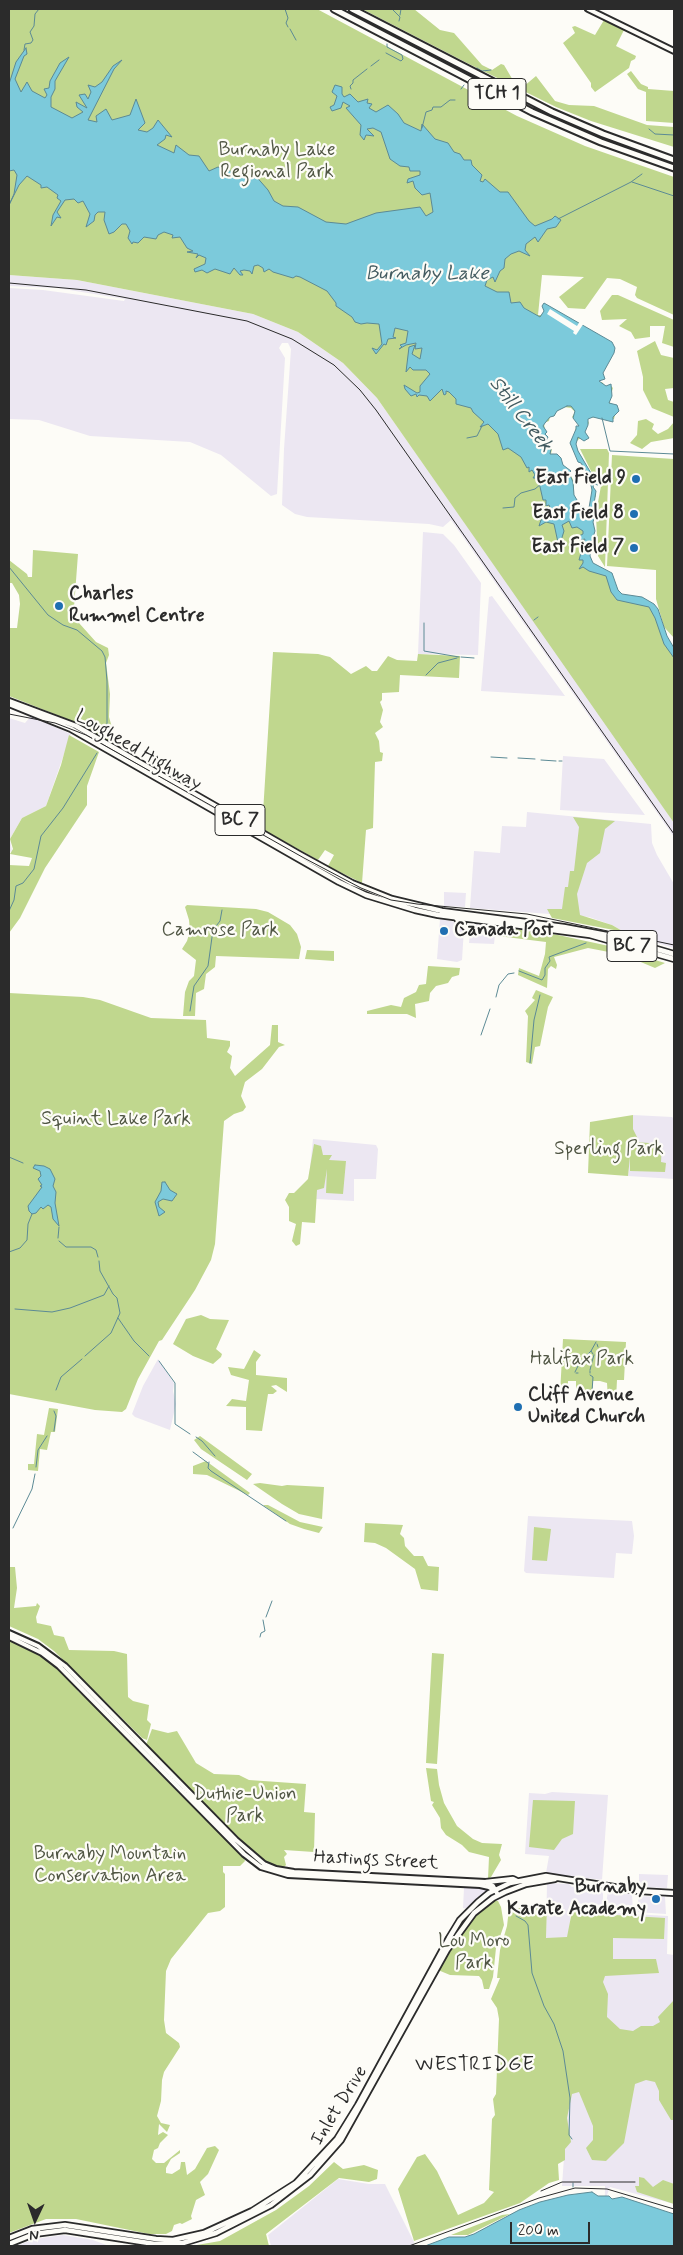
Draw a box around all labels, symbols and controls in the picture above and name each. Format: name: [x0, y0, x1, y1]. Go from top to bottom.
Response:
road number: TCH 1: [468, 78, 526, 110]
park label: Burnaby Lake Regional Park: [218, 140, 336, 184]
water label: Burnaby Lake: [365, 263, 489, 287]
water label: Still Creek: [483, 372, 557, 458]
place label: East Field 9: [536, 468, 626, 490]
marker: East Field 9: [630, 473, 642, 485]
place label: East Field 8: [532, 503, 624, 525]
marker: East Field 8: [628, 508, 640, 520]
place label: East Field 7: [531, 537, 624, 559]
marker: East Field 7: [628, 542, 640, 554]
place label: Charles Rummel Centre: [69, 584, 205, 628]
marker: Charles Rummel Centre: [53, 600, 65, 612]
street label: Lougheed Highway: [71, 706, 205, 796]
road number: BC 7: [215, 804, 265, 836]
park label: Camrose Park: [161, 920, 279, 942]
place label: Canada Post: [454, 920, 553, 942]
marker: Canada Post: [438, 925, 450, 937]
road number: BC 7: [607, 930, 657, 961]
park label: Squint Lake Park: [41, 1109, 191, 1131]
park label: Sperling Park: [554, 1139, 664, 1161]
park label: Halifax Park: [530, 1349, 634, 1371]
place label: Cliff Avenue United Church: [528, 1385, 645, 1429]
marker: Cliff Avenue United Church: [512, 1401, 524, 1413]
park label: Duthie-Union Park: [193, 1784, 297, 1828]
park label: Burnaby Mountain Conservation Area: [34, 1844, 186, 1888]
street label: Hastings Street: [313, 1846, 439, 1876]
place label: Burnaby Karate Academy: [507, 1877, 646, 1921]
marker: Burnaby Karate Academy: [650, 1893, 662, 1905]
park label: Lou Moro Park: [438, 1931, 510, 1975]
district label: WESTRIDGE: [412, 2054, 538, 2078]
street label: Inlet Drive: [307, 2062, 373, 2150]
north arrow: [10, 2195, 60, 2245]
scale bar: [513, 2212, 593, 2244]
text: 200 m: [518, 2221, 559, 2241]
text: N: [29, 2226, 39, 2244]

